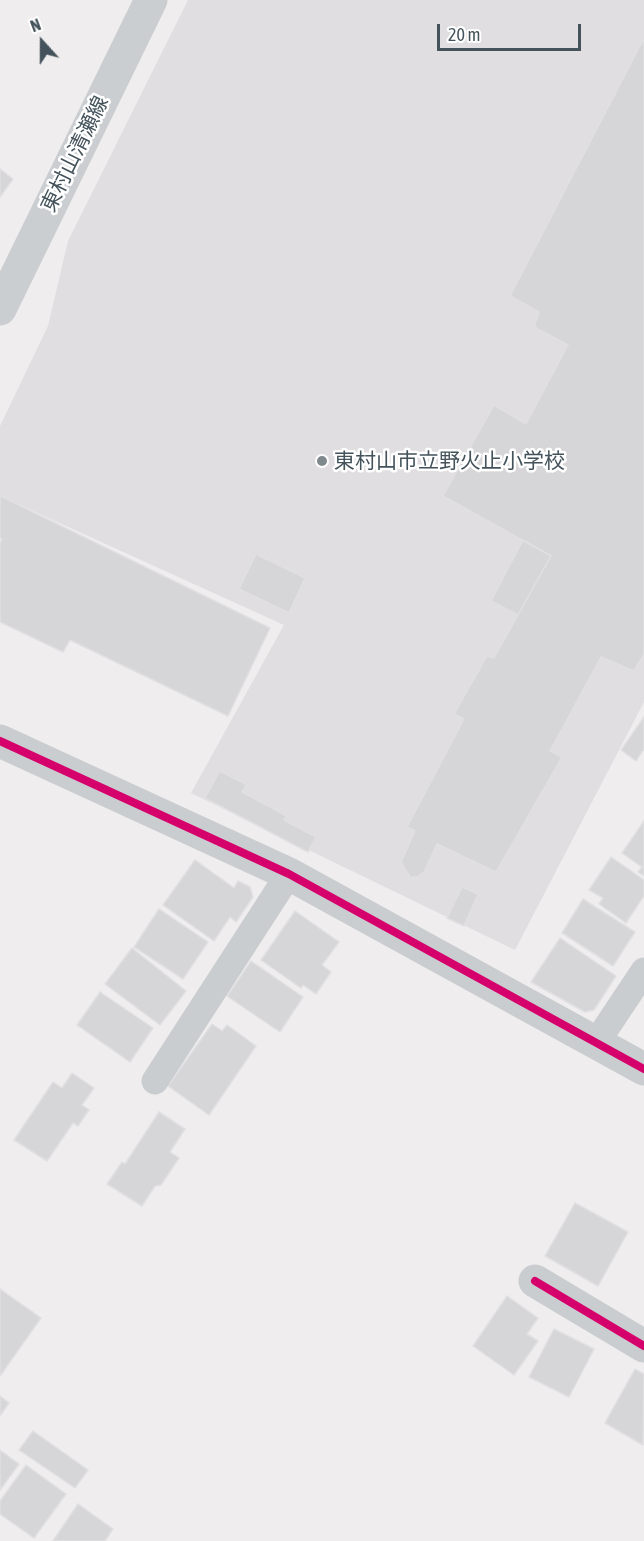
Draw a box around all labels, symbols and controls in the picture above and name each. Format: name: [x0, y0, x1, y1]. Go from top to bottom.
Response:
north arrow: [12, 12, 72, 72]
scale bar: [440, 12, 584, 50]
text: N: [28, 15, 43, 35]
text: 20 m: [448, 24, 480, 45]
street label: 東村山清瀬線: [36, 92, 114, 216]
place label: 東村山市立野火止小学校: [334, 448, 565, 474]
marker: 東村山市立野火止小学校: [315, 454, 329, 468]

